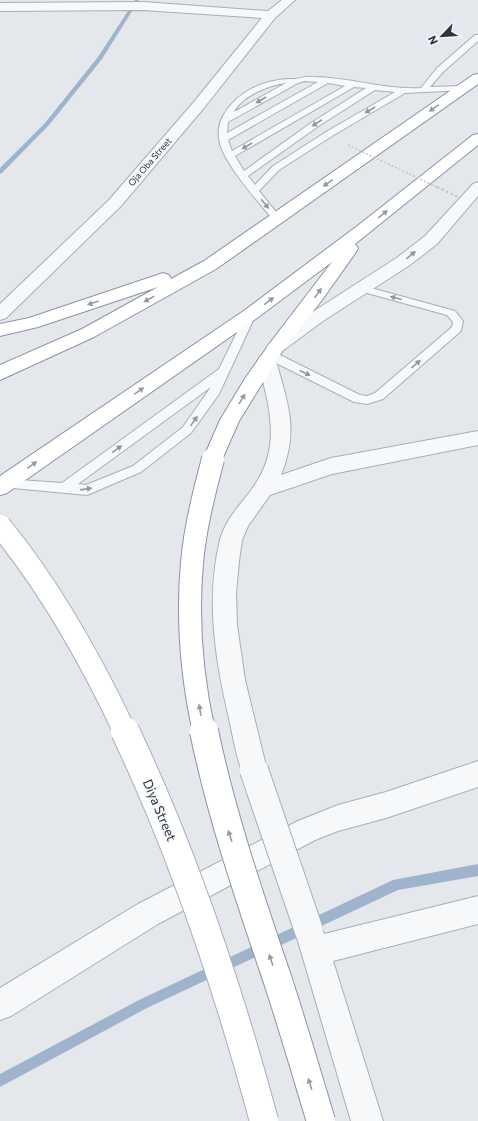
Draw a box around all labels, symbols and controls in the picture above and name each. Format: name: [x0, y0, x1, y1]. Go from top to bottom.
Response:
north arrow: [422, 16, 462, 56]
text: N: [425, 34, 440, 47]
one-way arrow: [256, 97, 267, 104]
one-way arrow: [429, 104, 440, 112]
one-way arrow: [364, 107, 376, 114]
one-way arrow: [312, 119, 323, 127]
street label: Oja Oba Street: [126, 135, 174, 188]
one-way arrow: [242, 142, 252, 150]
one-way arrow: [323, 179, 334, 187]
one-way arrow: [261, 198, 269, 209]
one-way arrow: [378, 209, 389, 218]
one-way arrow: [406, 251, 417, 260]
one-way arrow: [313, 288, 322, 299]
one-way arrow: [389, 295, 401, 301]
one-way arrow: [143, 296, 155, 302]
one-way arrow: [263, 297, 274, 305]
one-way arrow: [87, 300, 99, 306]
one-way arrow: [411, 359, 421, 368]
one-way arrow: [299, 370, 311, 376]
one-way arrow: [134, 387, 144, 395]
one-way arrow: [239, 393, 246, 405]
one-way arrow: [190, 416, 198, 426]
one-way arrow: [112, 445, 123, 453]
one-way arrow: [27, 461, 37, 469]
one-way arrow: [80, 486, 92, 492]
one-way arrow: [196, 704, 202, 716]
street label: Diya Street: [140, 777, 180, 843]
one-way arrow: [226, 830, 232, 842]
one-way arrow: [267, 953, 273, 965]
one-way arrow: [307, 1077, 313, 1089]

